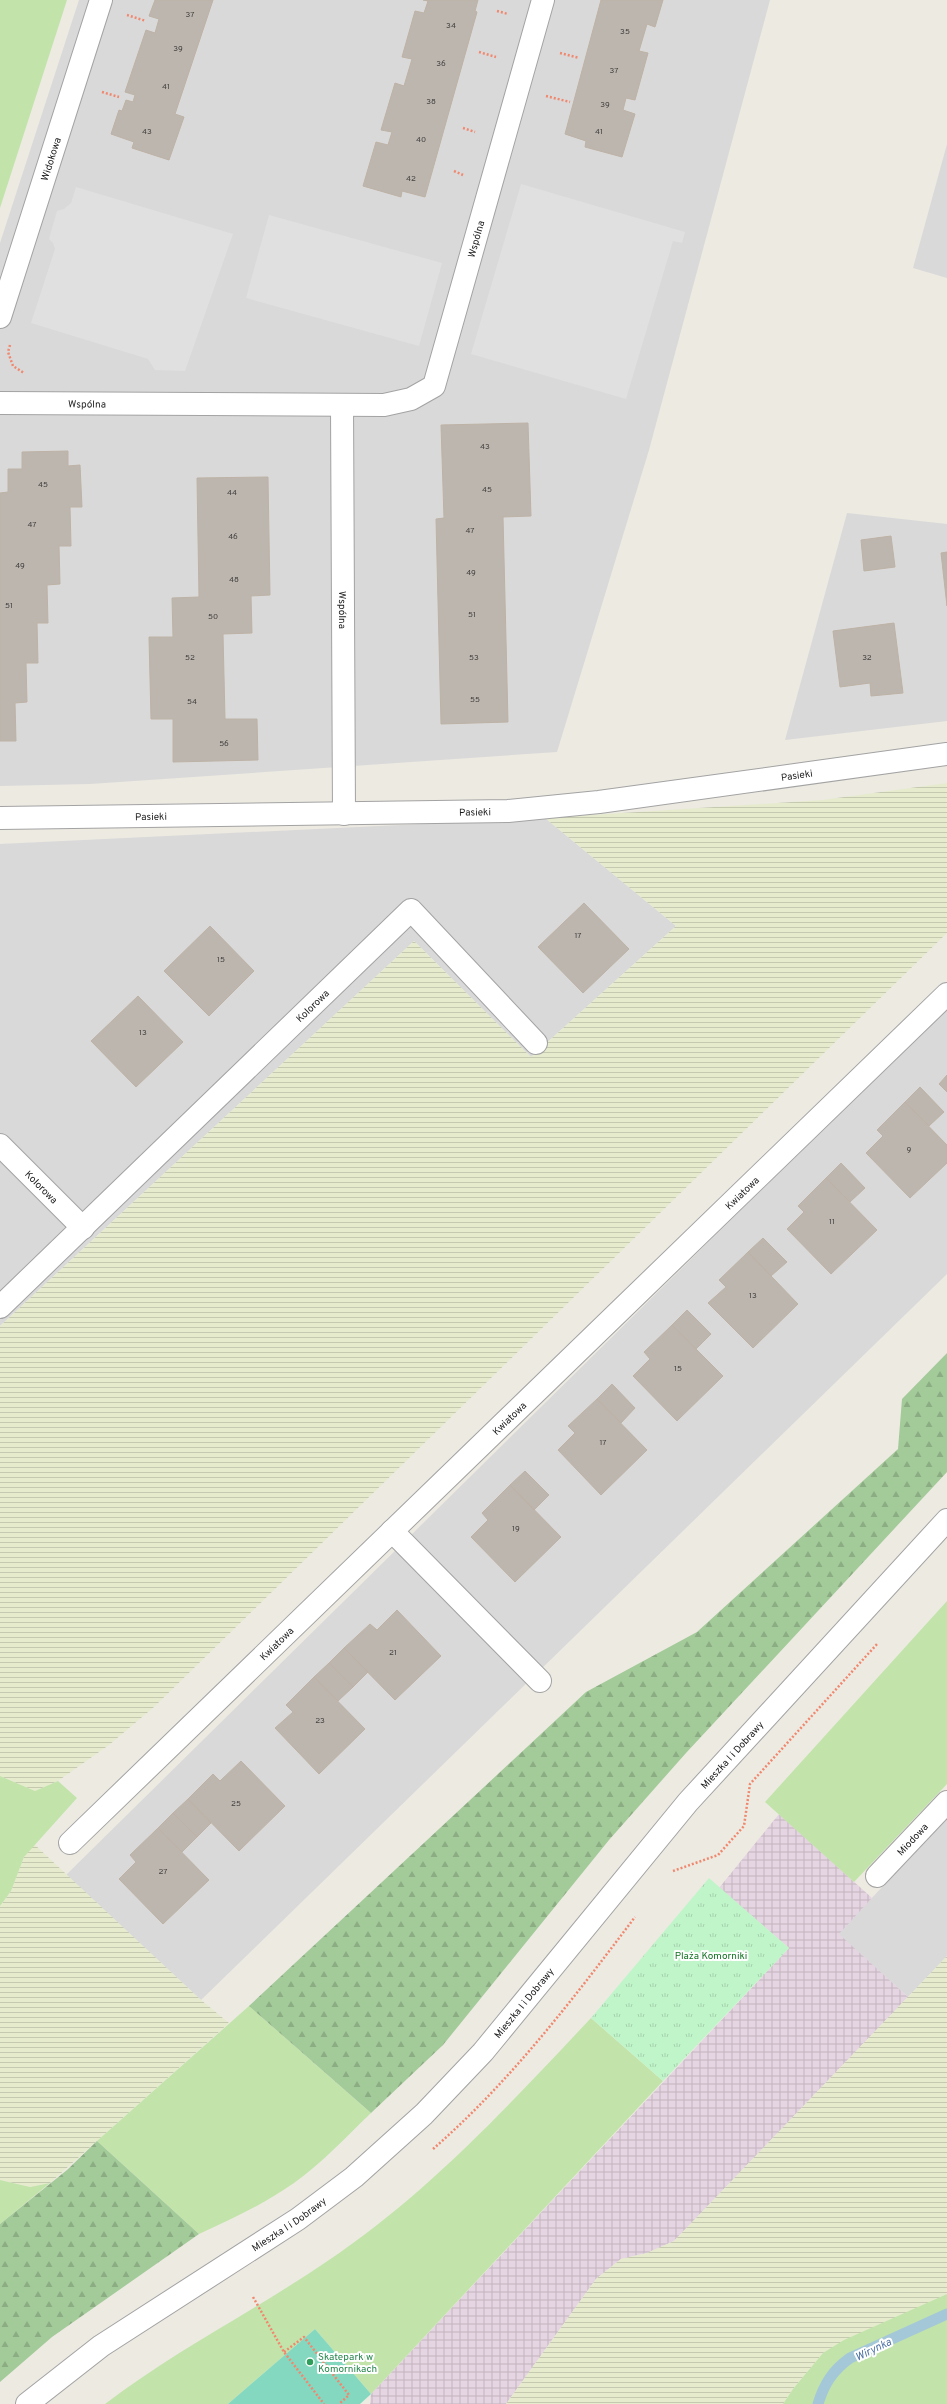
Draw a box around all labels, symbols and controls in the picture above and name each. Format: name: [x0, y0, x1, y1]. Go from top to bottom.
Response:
house number: 37: [186, 10, 194, 20]
house number: 34: [446, 21, 456, 31]
house number: 35: [620, 27, 630, 37]
house number: 39: [173, 44, 183, 54]
house number: 36: [436, 59, 446, 69]
house number: 37: [610, 66, 618, 76]
house number: 41: [162, 82, 170, 92]
house number: 38: [426, 97, 436, 107]
house number: 39: [600, 100, 610, 110]
house number: 43: [142, 127, 152, 137]
house number: 41: [595, 127, 603, 137]
house number: 40: [416, 135, 426, 145]
street label: Widokowa: [39, 136, 65, 183]
house number: 42: [406, 174, 416, 184]
street label: Wspólna: [466, 219, 488, 259]
street label: Wspólna: [68, 398, 106, 412]
house number: 43: [480, 442, 490, 452]
house number: 45: [38, 480, 48, 490]
house number: 45: [482, 485, 492, 495]
house number: 44: [227, 488, 237, 498]
house number: 47: [27, 520, 37, 530]
house number: 47: [465, 526, 475, 536]
house number: 46: [228, 532, 238, 542]
house number: 49: [15, 561, 25, 571]
house number: 49: [466, 568, 476, 578]
house number: 48: [229, 575, 239, 585]
street label: Wspólna: [335, 591, 348, 629]
house number: 51: [5, 601, 13, 611]
house number: 51: [468, 610, 476, 620]
house number: 50: [208, 612, 218, 622]
house number: 52: [185, 653, 195, 663]
house number: 53: [469, 653, 479, 663]
house number: 32: [862, 653, 872, 663]
house number: 55: [470, 695, 480, 705]
house number: 54: [187, 697, 197, 707]
house number: 56: [219, 739, 229, 749]
street label: Pasieki: [780, 768, 814, 785]
street label: Pasieki: [459, 806, 491, 820]
street label: Pasieki: [135, 811, 167, 824]
house number: 17: [574, 931, 582, 941]
house number: 15: [217, 955, 225, 965]
street label: Kolorowa: [294, 987, 333, 1026]
house number: 13: [139, 1028, 147, 1038]
house number: 9: [907, 1145, 912, 1155]
street label: Kolorowa: [21, 1168, 60, 1207]
street label: Kwiatowa: [723, 1174, 763, 1213]
house number: 11: [829, 1217, 835, 1227]
house number: 13: [749, 1291, 757, 1301]
house number: 15: [674, 1364, 682, 1374]
street label: Kwiatowa: [490, 1400, 530, 1439]
house number: 17: [599, 1438, 607, 1448]
house number: 19: [512, 1524, 520, 1534]
street label: Kwiatowa: [257, 1625, 297, 1664]
house number: 21: [389, 1648, 397, 1658]
house number: 23: [315, 1716, 325, 1726]
street label: Mieszka I i Dobrawy: [698, 1719, 767, 1792]
house number: 25: [231, 1799, 241, 1809]
street label: Miodowa: [895, 1821, 932, 1859]
house number: 27: [159, 1867, 168, 1877]
park label: Plaża Komorniki: [675, 1950, 747, 1963]
street label: Mieszka I i Dobrawy: [492, 1966, 557, 2042]
street label: Mieszka I i Dobrawy: [250, 2195, 329, 2255]
water label: Wirynka: [853, 2335, 894, 2365]
place label: Skatepark w Komornikach: [318, 2351, 377, 2376]
marker: Skatepark w Komornikach: [305, 2357, 315, 2367]

